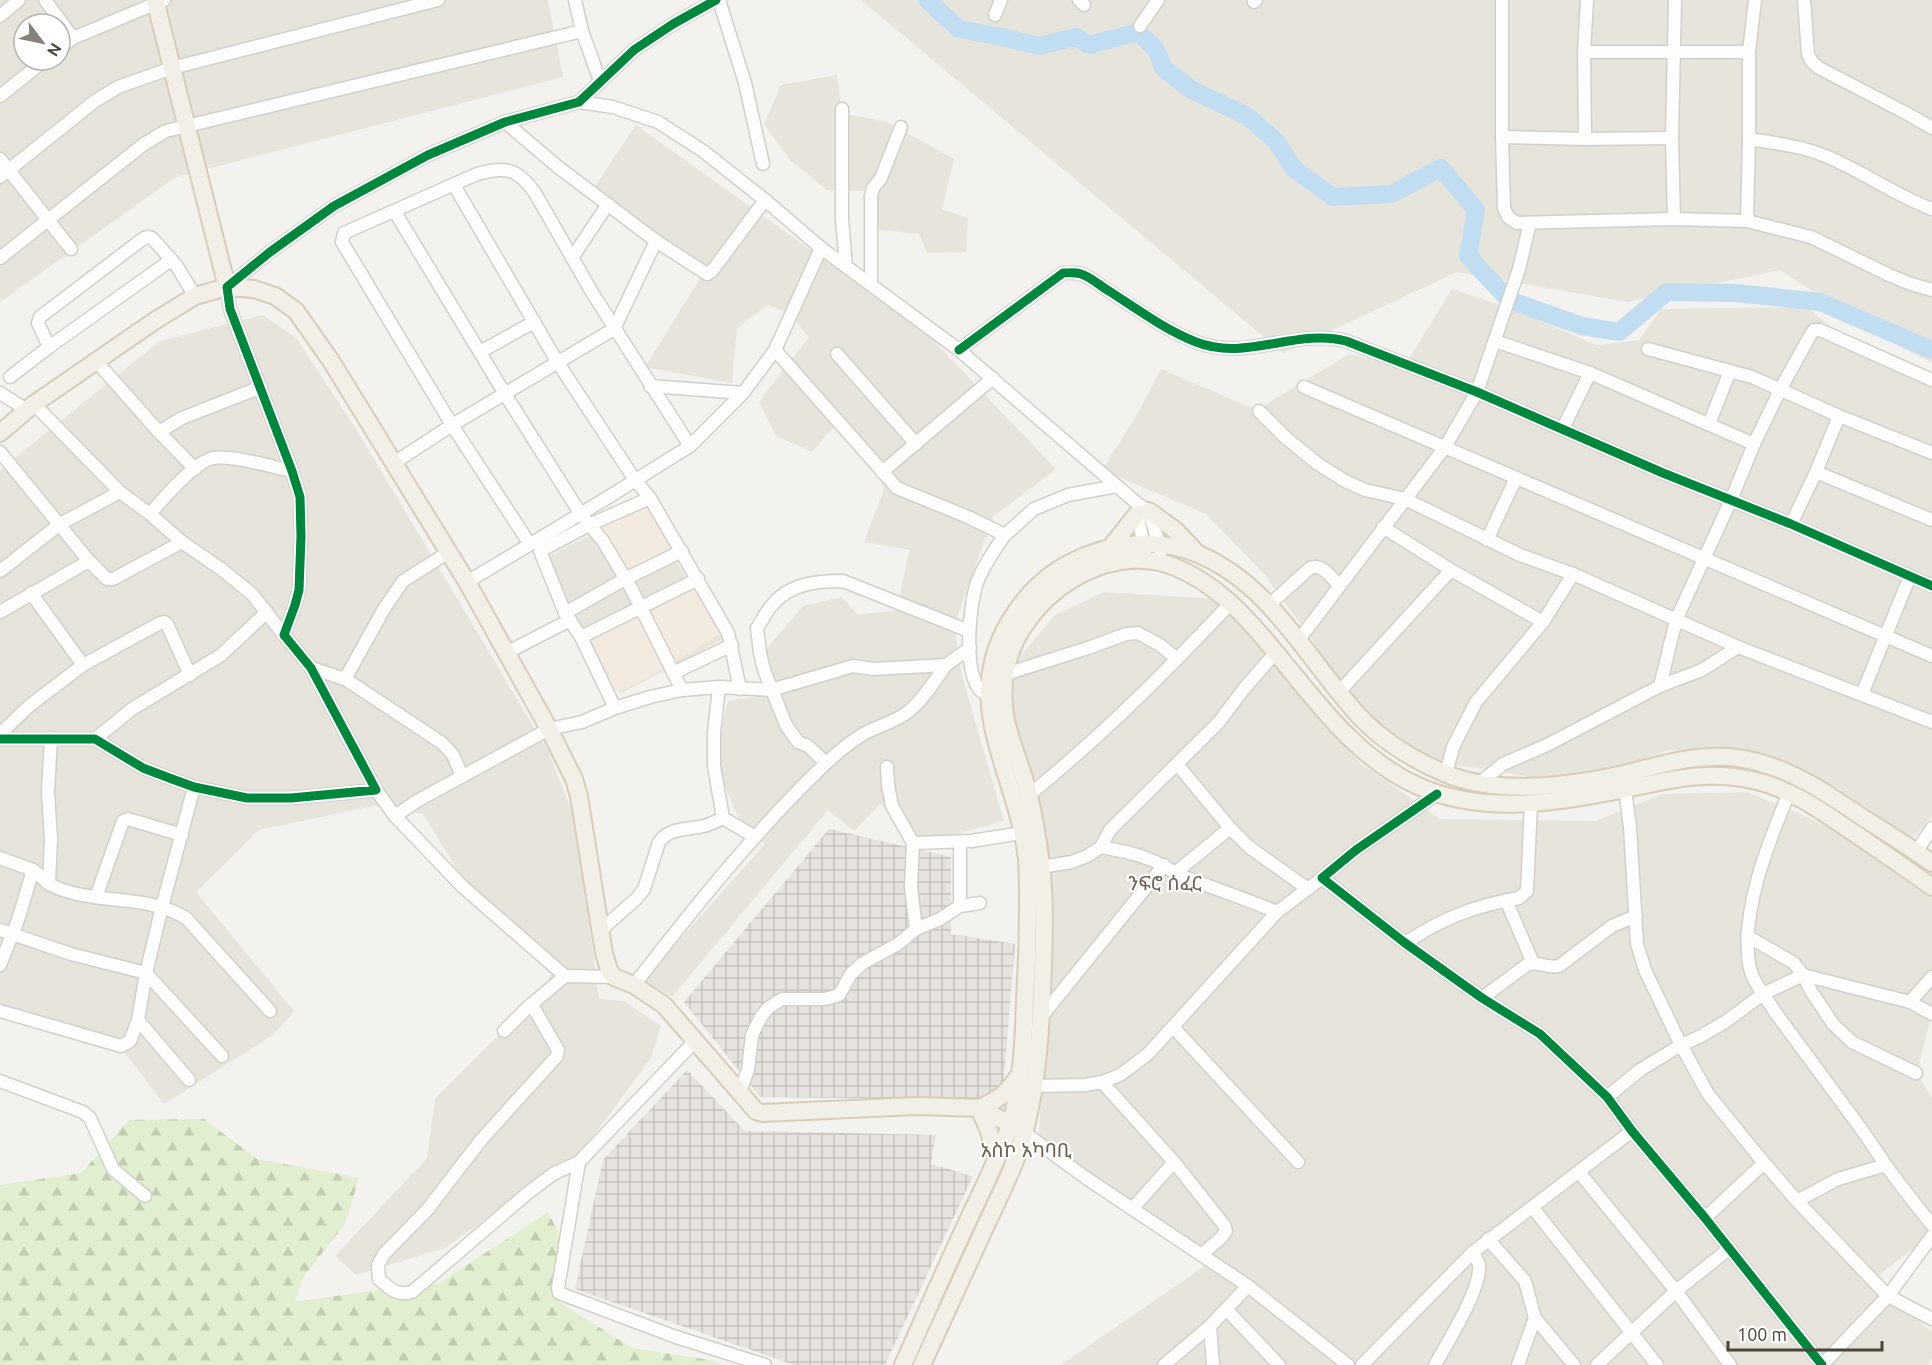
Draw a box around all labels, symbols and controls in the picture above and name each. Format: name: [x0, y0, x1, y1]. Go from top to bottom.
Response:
north arrow: [12, 12, 72, 72]
text: N: [44, 40, 66, 60]
district label: ንፍሮ ሰፈር: [1128, 871, 1202, 894]
district label: አስኮ አካባቢ: [980, 1138, 1072, 1161]
scale bar: [1728, 1314, 1882, 1352]
text: 100 m: [1737, 1324, 1787, 1344]

